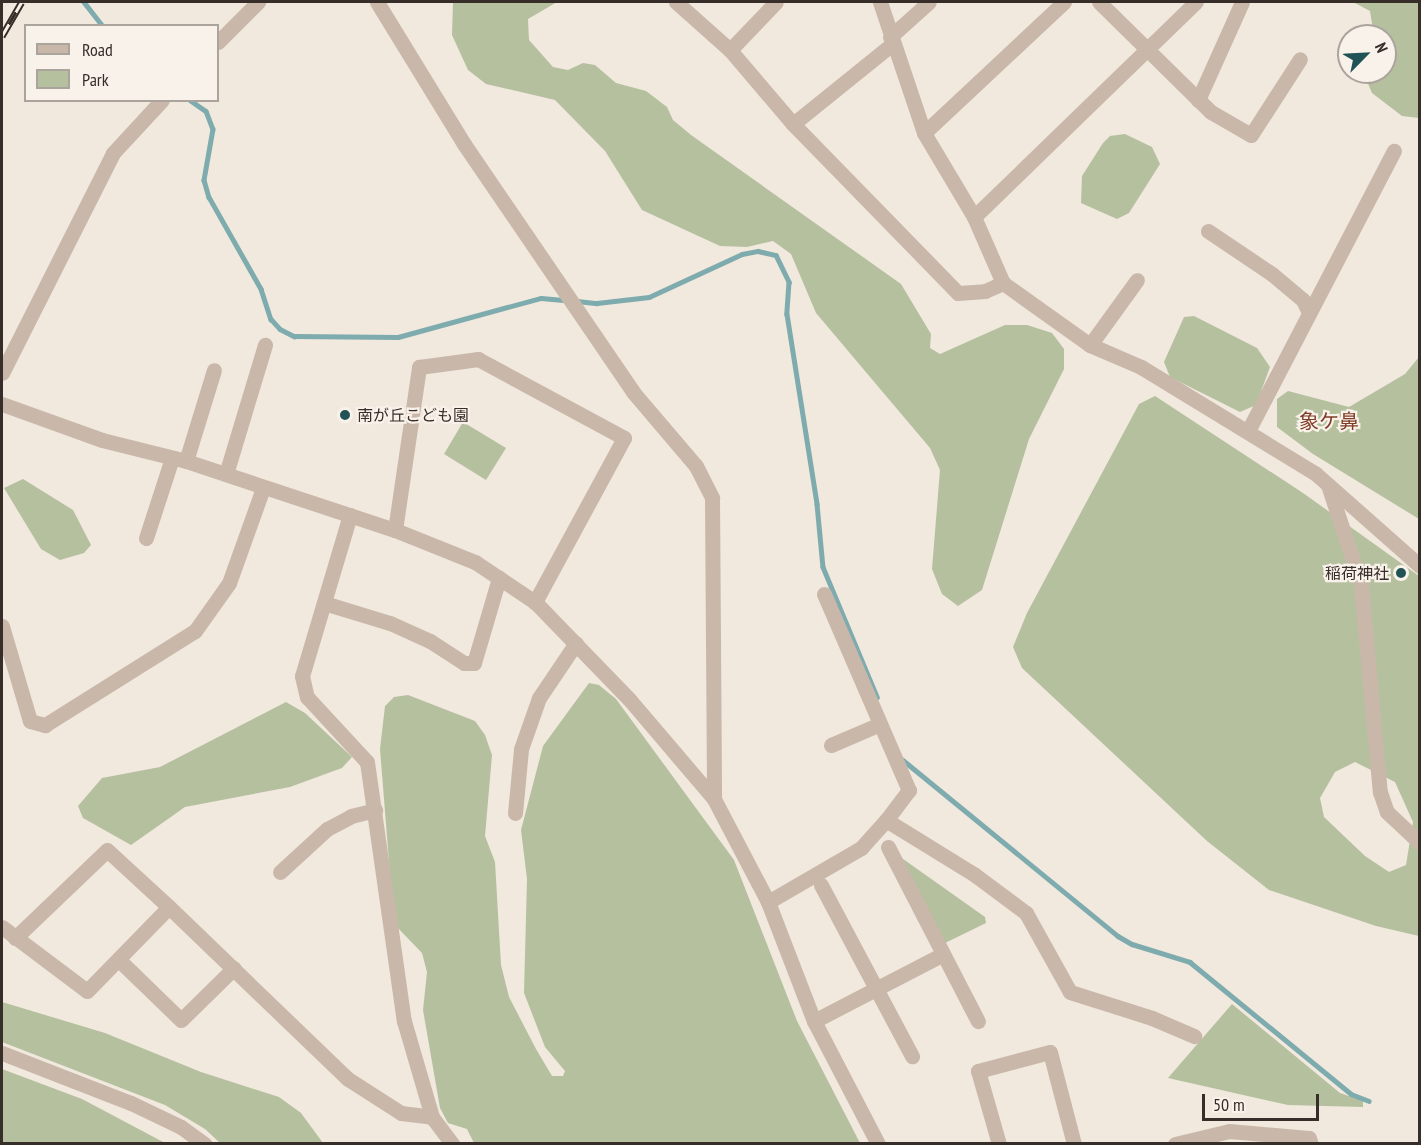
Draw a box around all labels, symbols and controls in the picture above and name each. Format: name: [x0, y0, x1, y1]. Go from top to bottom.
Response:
legend: [24, 24, 219, 102]
north arrow: [1337, 24, 1397, 84]
text: Road: [82, 38, 113, 61]
text: N: [1371, 39, 1393, 55]
text: Park: [82, 68, 109, 91]
place label: 南が丘こども園: [357, 405, 469, 425]
marker: 南が丘こども園: [338, 408, 352, 422]
district label: 象ケ鼻: [1299, 409, 1359, 433]
place label: 稲荷神社: [1325, 563, 1389, 583]
marker: 稲荷神社: [1394, 566, 1408, 580]
scale bar: [1205, 1082, 1322, 1120]
text: 50 m: [1213, 1093, 1245, 1116]

